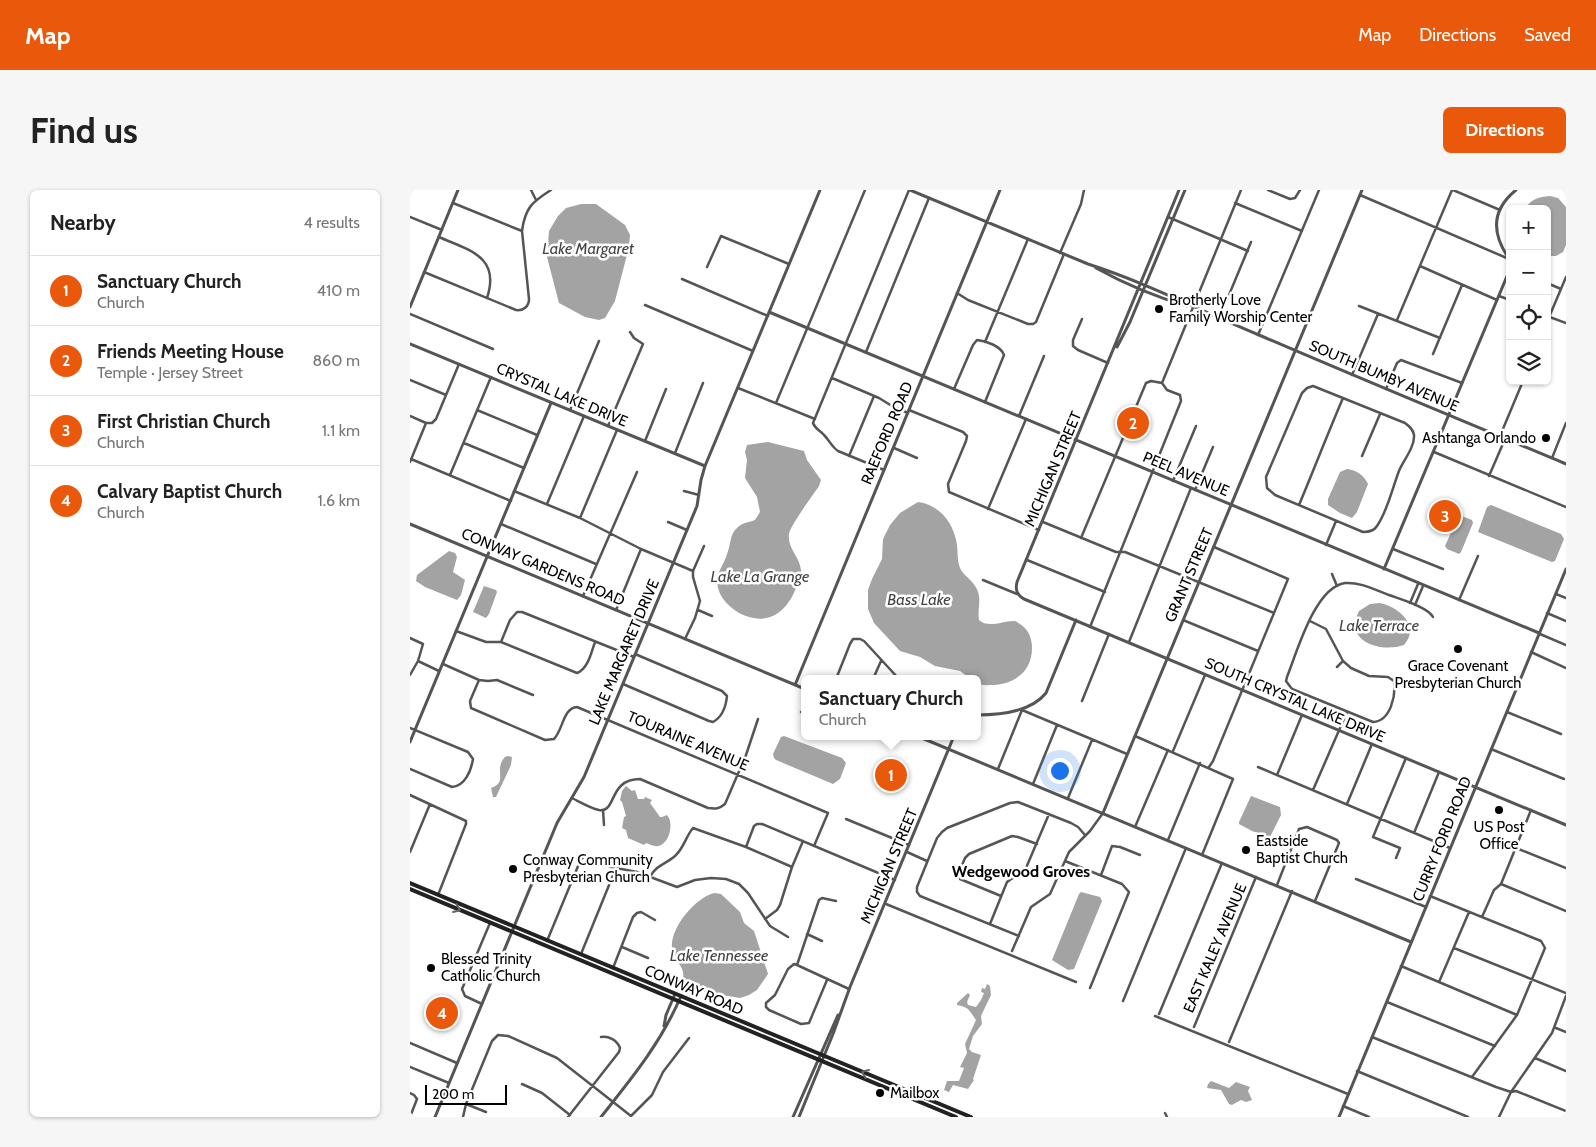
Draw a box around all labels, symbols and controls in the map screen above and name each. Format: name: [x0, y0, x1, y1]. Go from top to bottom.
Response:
text: Map: [25, 21, 71, 50]
text: Map: [1358, 24, 1391, 46]
text: Directions: [1419, 24, 1496, 46]
text: Saved: [1524, 24, 1571, 46]
button: Directions: [1443, 107, 1566, 153]
text: Find us: [30, 109, 138, 152]
map controls: [1506, 205, 1551, 385]
button: +: [1506, 205, 1551, 250]
text: Nearby: [50, 210, 116, 235]
text: 4 results: [303, 213, 360, 232]
water label: Lake Margaret: [542, 239, 635, 258]
button: −: [1506, 250, 1551, 295]
text: Sanctuary Church: [97, 270, 242, 293]
text: 1: [63, 281, 69, 300]
text: 410 m: [317, 281, 360, 300]
place label: Brotherly Love Family Worship Center: [1169, 291, 1312, 326]
text: Church: [97, 293, 145, 312]
button: locate: [1506, 295, 1551, 340]
marker: Brotherly Love Family Worship Center: [1153, 303, 1165, 315]
street label: SOUTH BUMBY AVENUE: [1306, 336, 1462, 416]
text: Friends Meeting House: [97, 340, 284, 363]
button: layers: [1506, 340, 1551, 385]
text: 2: [62, 351, 70, 370]
text: 860 m: [312, 351, 360, 370]
street label: CRYSTAL LAKE DRIVE: [494, 359, 630, 431]
text: Temple · Jersey Street: [97, 363, 243, 382]
street label: RAEFORD ROAD: [857, 379, 917, 487]
pin: 2: [1117, 404, 1149, 442]
street label: MICHIGAN STREET: [1021, 409, 1085, 529]
text: First Christian Church: [97, 410, 270, 433]
text: 3: [62, 421, 70, 440]
text: 1.1 km: [322, 421, 360, 440]
place label: Ashtanga Orlando: [1422, 429, 1536, 447]
marker: Ashtanga Orlando: [1540, 432, 1552, 444]
text: Church: [97, 433, 145, 452]
street label: PEEL AVENUE: [1140, 448, 1232, 500]
text: Calvary Baptist Church: [97, 480, 282, 503]
text: 4: [61, 491, 71, 510]
text: 1.6 km: [318, 491, 360, 510]
pin: 3: [1429, 497, 1461, 535]
text: Church: [97, 503, 145, 522]
street label: CONWAY GARDENS ROAD: [459, 524, 628, 610]
street label: GRANT STREET: [1161, 525, 1217, 625]
water label: Lake La Grange: [711, 567, 809, 586]
street label: LAKE MARGARET DRIVE: [585, 576, 663, 728]
water label: Bass Lake: [887, 590, 951, 609]
water label: Lake Terrace: [1339, 616, 1419, 635]
marker: Grace Covenant Presbyterian Church: [1452, 643, 1464, 655]
street label: SOUTH CRYSTAL LAKE DRIVE: [1202, 654, 1388, 746]
place label: Grace Covenant Presbyterian Church: [1395, 657, 1521, 692]
popup: [801, 675, 981, 740]
text: Sanctuary Church: [819, 687, 963, 710]
street label: TOURAINE AVENUE: [625, 707, 751, 775]
text: Church: [819, 710, 866, 729]
pin: 1: [875, 756, 907, 794]
your location: [1047, 758, 1073, 784]
street label: CURRY FORD ROAD: [1409, 774, 1475, 904]
marker: US Post Office: [1493, 804, 1505, 816]
street label: MICHIGAN STREET: [857, 806, 921, 926]
place label: US Post Office: [1474, 818, 1524, 853]
place label: Eastside Baptist Church: [1256, 832, 1348, 867]
marker: Eastside Baptist Church: [1240, 844, 1252, 856]
place label: Conway Community Presbyterian Church: [523, 851, 653, 886]
district label: Wedgewood Groves: [952, 862, 1090, 881]
marker: Conway Community Presbyterian Church: [507, 863, 519, 875]
street label: EAST KALEY AVENUE: [1180, 881, 1250, 1015]
one-way arrow: [452, 903, 460, 913]
water label: Lake Tennessee: [670, 946, 768, 965]
place label: Blessed Trinity Catholic Church: [441, 950, 540, 985]
street label: CONWAY ROAD: [642, 961, 746, 1019]
marker: Blessed Trinity Catholic Church: [425, 962, 437, 974]
pin: 4: [426, 994, 458, 1032]
one-way arrow: [861, 1068, 870, 1079]
scale bar: [425, 1082, 508, 1105]
place label: Mailbox: [890, 1084, 939, 1102]
text: 200 m: [432, 1085, 474, 1103]
marker: Mailbox: [874, 1087, 886, 1099]

